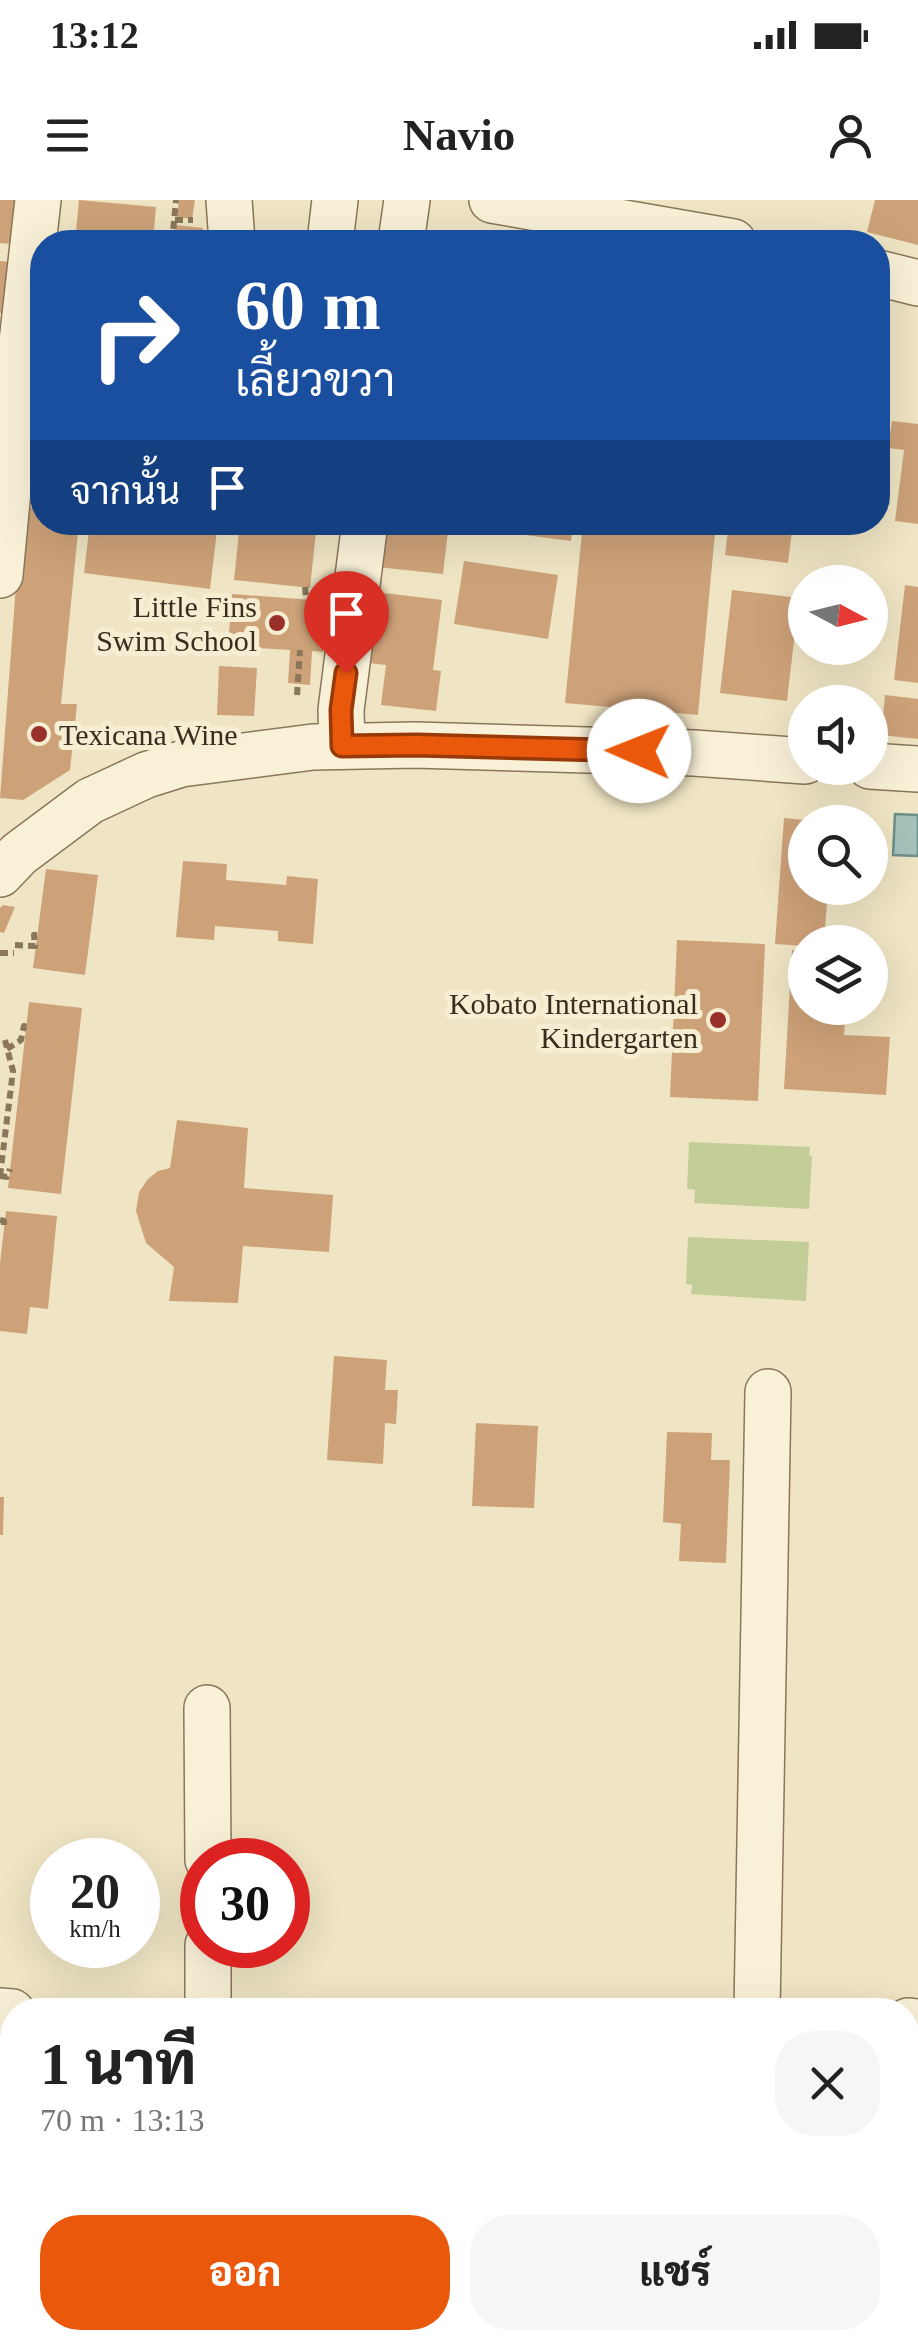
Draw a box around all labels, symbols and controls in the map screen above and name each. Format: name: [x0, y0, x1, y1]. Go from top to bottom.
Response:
text: 13:12: [50, 14, 139, 56]
icon: menu: [40, 108, 95, 163]
icon: person: [823, 108, 878, 163]
text: Navio: [403, 110, 515, 160]
text: 60 m: [235, 267, 381, 344]
icon: right: [70, 270, 200, 400]
text: เลี้ยวขวา: [235, 356, 395, 406]
icon: arrive: [200, 460, 255, 515]
text: จากนั้น: [70, 470, 180, 512]
north arrow: [788, 565, 888, 665]
map controls: [788, 565, 888, 1025]
pin: [304, 571, 389, 674]
icon: arrive: [319, 586, 374, 641]
place label: Little Fins Swim School: [96, 590, 257, 657]
marker: Little Fins Swim School: [266, 612, 288, 634]
button: sound: [788, 685, 888, 785]
position arrow: [587, 699, 691, 803]
place label: Texicana Wine: [59, 718, 238, 751]
marker: Texicana Wine: [28, 723, 50, 745]
button: search: [788, 805, 888, 905]
button: layers: [788, 925, 888, 1025]
place label: Kobato International Kindergarten: [449, 987, 698, 1054]
marker: Kobato International Kindergarten: [707, 1009, 729, 1031]
speed limit sign: 30: [180, 1838, 310, 1968]
text: 20: [70, 1863, 120, 1919]
text: km/h: [69, 1915, 121, 1942]
text: 1 นาที: [40, 2031, 196, 2097]
button: close: [775, 2031, 880, 2136]
text: 70 m · 13:13: [40, 2102, 204, 2138]
button: ออก: [40, 2215, 450, 2330]
button: แชร์: [470, 2215, 880, 2330]

